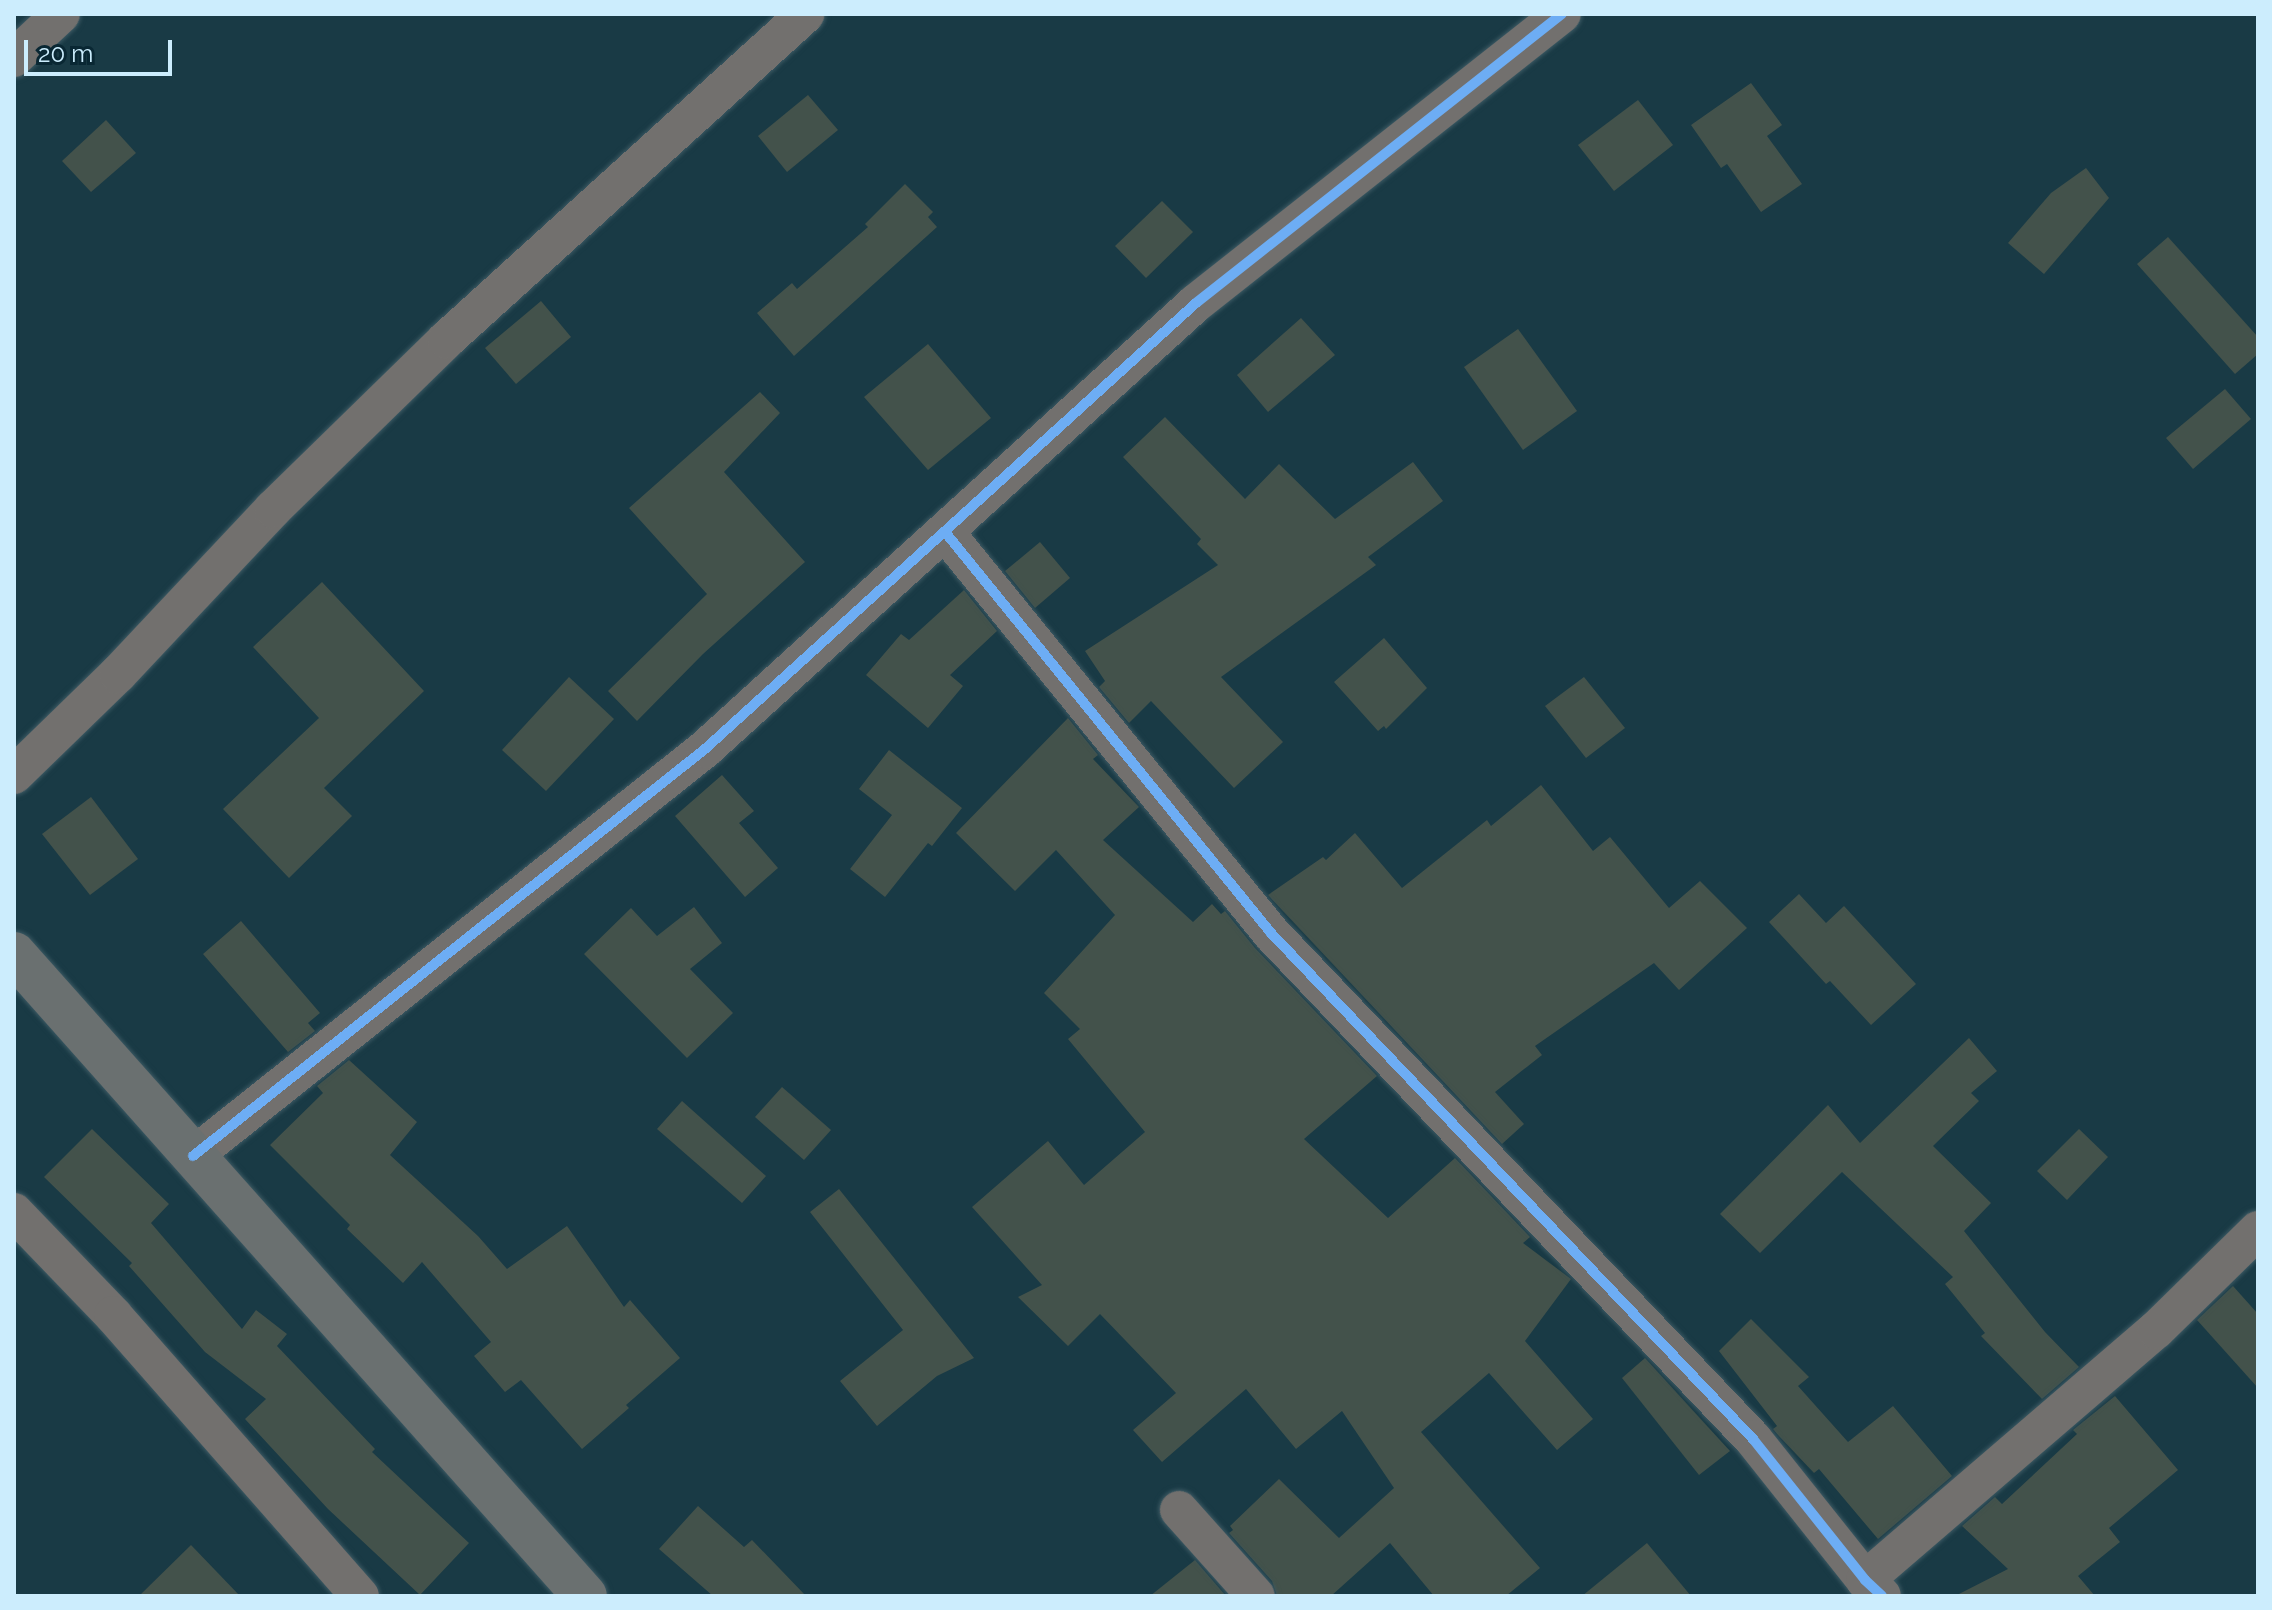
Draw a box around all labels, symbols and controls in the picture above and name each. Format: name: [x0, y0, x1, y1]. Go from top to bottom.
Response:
scale bar: [28, 24, 176, 74]
text: 20 m: [38, 39, 93, 68]

